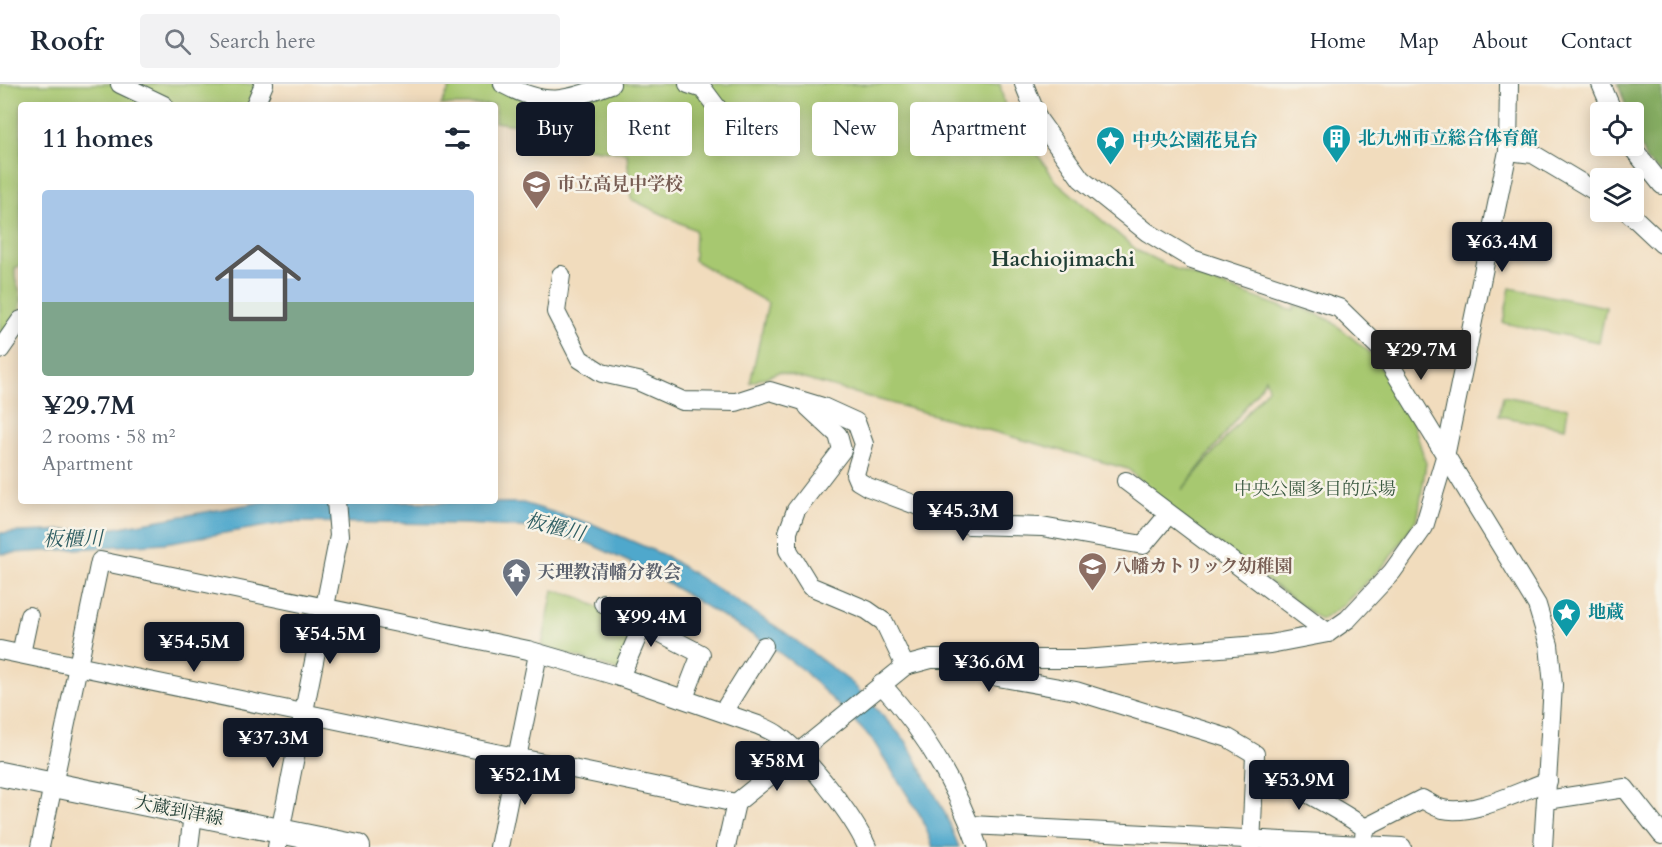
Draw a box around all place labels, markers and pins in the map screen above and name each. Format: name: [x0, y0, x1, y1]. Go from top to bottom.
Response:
building icon: 北九州市立総合体育館: [1321, 122, 1353, 164]
place icon: 中央公園花見台: [1095, 124, 1127, 166]
place label: 北九州市立総合体育館: [1358, 126, 1538, 151]
place label: 中央公園花見台: [1132, 128, 1258, 153]
school or university icon: 市立高見中学校: [520, 168, 552, 210]
place label: 市立高見中学校: [557, 172, 683, 197]
pin: ¥63.4M: [1453, 222, 1551, 273]
pin: ¥29.7M: [1372, 330, 1470, 381]
pin: ¥45.3M: [914, 491, 1012, 542]
school or university icon: 八幡カトリック幼稚園: [1076, 550, 1108, 592]
place label: 八幡カトリック幼稚園: [1113, 554, 1292, 579]
temple icon: 天理教清幡分教会: [500, 556, 532, 598]
place label: 天理教清幡分教会: [537, 560, 681, 585]
place icon: 地蔵: [1551, 596, 1583, 638]
pin: ¥99.4M: [602, 597, 700, 648]
place label: 地蔵: [1588, 600, 1624, 625]
pin: ¥54.5M: [281, 614, 379, 665]
pin: ¥54.5M: [145, 622, 243, 673]
pin: ¥36.6M: [940, 642, 1038, 693]
pin: ¥37.3M: [224, 718, 322, 769]
pin: ¥58M: [741, 741, 813, 792]
pin: ¥52.1M: [476, 755, 574, 806]
pin: ¥53.9M: [1250, 760, 1348, 811]

